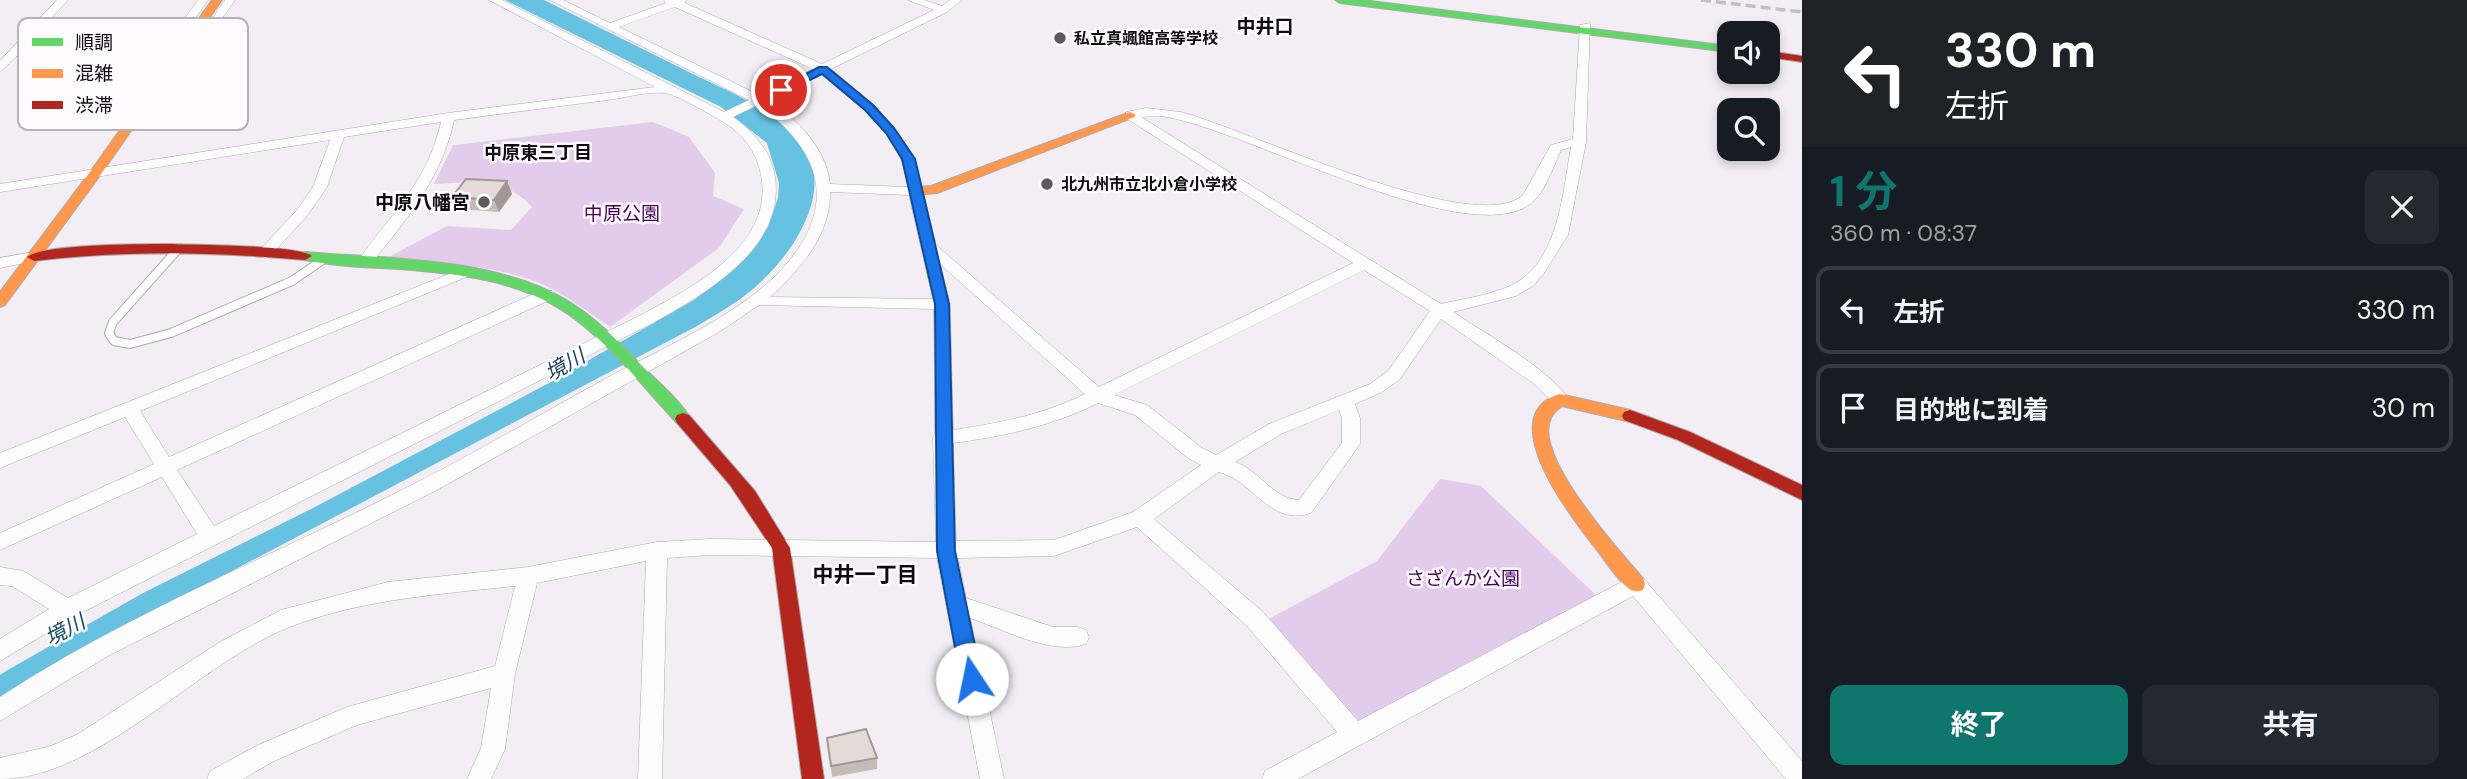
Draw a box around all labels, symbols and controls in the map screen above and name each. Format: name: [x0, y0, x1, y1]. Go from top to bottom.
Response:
district label: 中井口: [1236, 14, 1294, 39]
legend: [18, 18, 248, 130]
text: 330 m: [1945, 18, 2096, 82]
map controls: [1717, 21, 1780, 161]
button: sound: [1717, 21, 1780, 84]
place label: 私立真颯館高等学校: [1074, 28, 1218, 49]
icon: left: [1830, 28, 1921, 119]
text: 順調: [75, 30, 113, 55]
marker: 私立真颯館高等学校: [1052, 30, 1068, 46]
pin: [751, 60, 811, 120]
text: 混雑: [75, 61, 113, 86]
icon: arrive: [762, 71, 800, 109]
text: 左折: [1945, 85, 2009, 127]
text: 渋滞: [75, 93, 113, 118]
button: search: [1717, 98, 1780, 161]
district label: 中原東三丁目: [484, 141, 592, 165]
text: 1 分: [1830, 164, 1897, 219]
button: close: [2365, 170, 2439, 244]
place label: 北九州市立北小倉小学校: [1061, 174, 1237, 195]
marker: 北九州市立北小倉小学校: [1039, 176, 1055, 192]
place label: 中原八幡宮: [375, 190, 470, 215]
marker: 中原八幡宮: [476, 194, 492, 210]
park label: 中原公園: [584, 201, 660, 226]
text: 360 m · 08:37: [1830, 218, 1977, 248]
icon: left: [1834, 291, 1872, 329]
text: 330 m: [2356, 293, 2435, 327]
text: 左折: [1893, 295, 1945, 329]
water label: 境川: [540, 341, 592, 388]
icon: arrive: [1834, 389, 1872, 427]
text: 30 m: [2372, 391, 2435, 425]
text: 目的地に到着: [1893, 393, 2049, 427]
district label: 中井一丁目: [813, 561, 918, 589]
park label: さざんか公園: [1406, 566, 1520, 591]
water label: 境川: [40, 607, 92, 652]
position arrow: [935, 642, 1009, 716]
button: 終了: [1830, 685, 2128, 765]
button: 共有: [2142, 685, 2439, 765]

